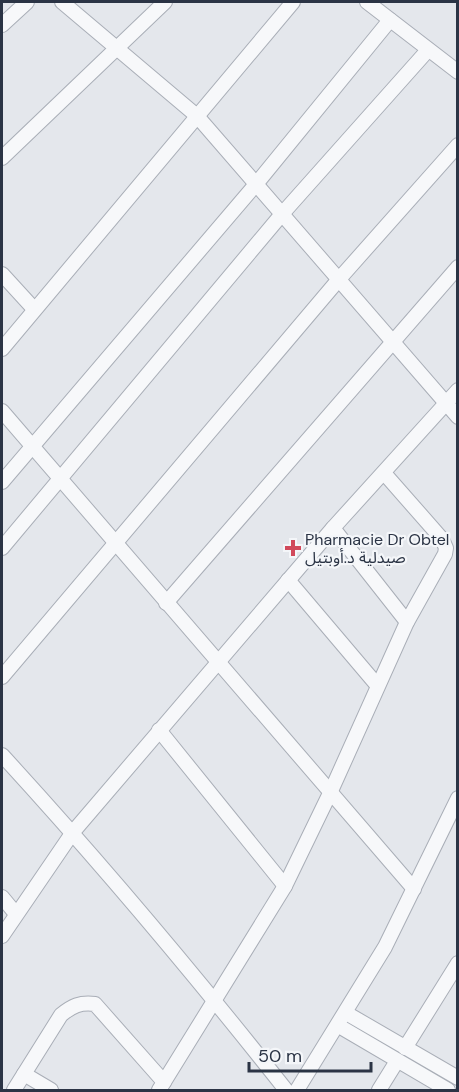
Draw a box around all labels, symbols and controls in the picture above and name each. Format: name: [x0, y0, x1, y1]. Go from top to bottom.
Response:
place label: Pharmacie Dr Obtel صيدلية د.أوبتيل: [305, 529, 449, 568]
marker: Pharmacie Dr Obtel صيدلية د.أوبتيل: [286, 541, 300, 555]
scale bar: [249, 1035, 370, 1073]
text: 50 m: [258, 1044, 302, 1068]

